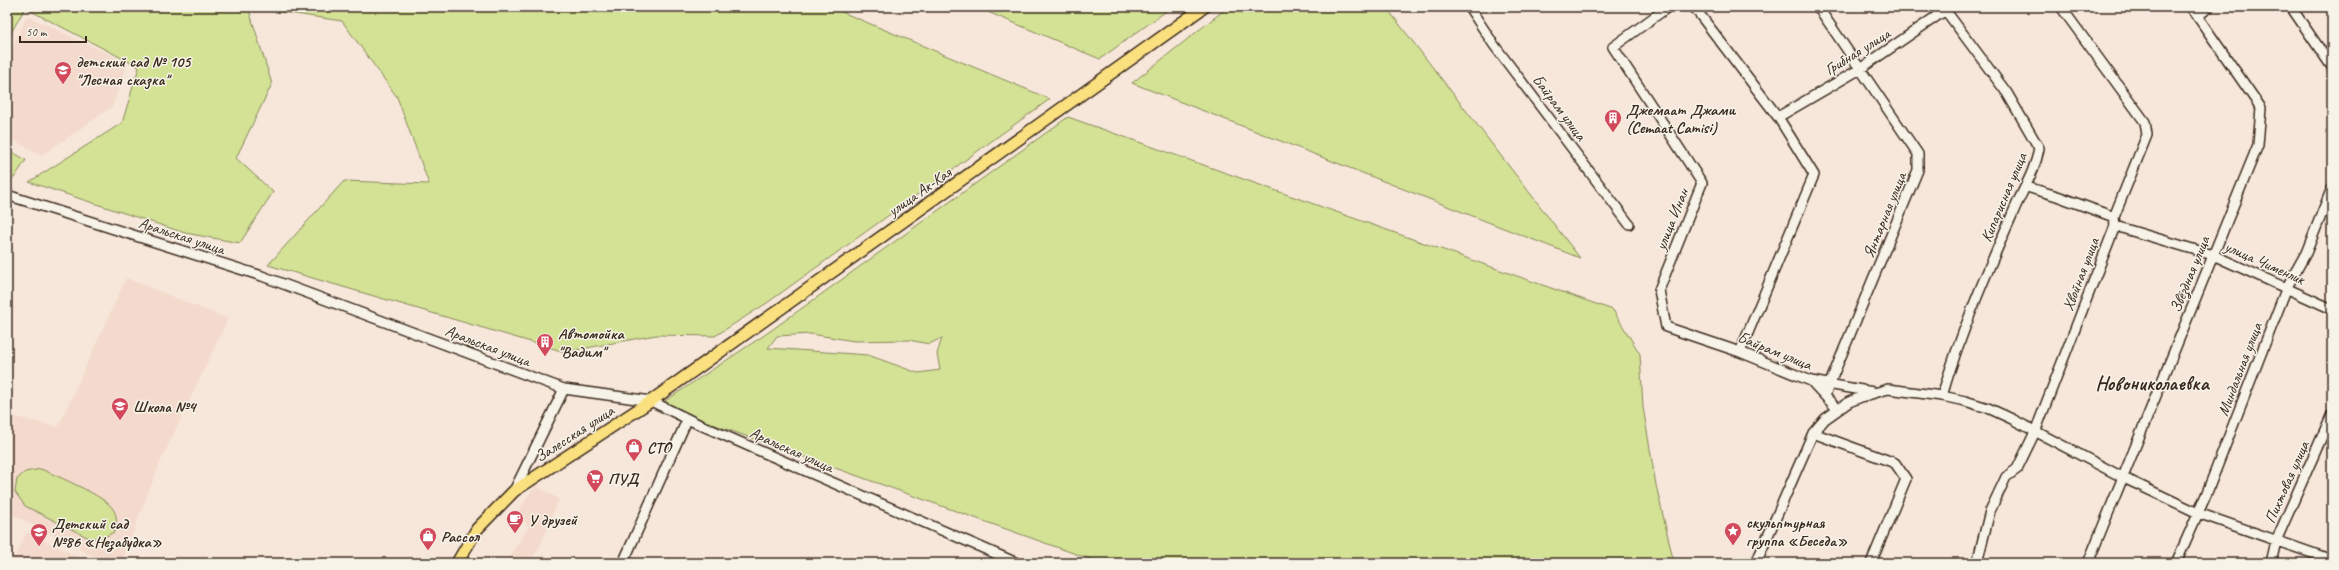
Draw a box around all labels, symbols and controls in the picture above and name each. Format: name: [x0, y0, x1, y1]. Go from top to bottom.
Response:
scale bar: [20, 18, 86, 44]
street label: Грибная улица: [1821, 23, 1895, 80]
text: 50 m: [26, 24, 48, 40]
place label: детский сад № 105 "Лесная сказка": [76, 52, 192, 90]
school or university icon: детский сад № 105 "Лесная сказка": [53, 60, 73, 85]
street label: Байрам улица: [1528, 70, 1591, 146]
place label: Джемаат Джами (Cemaat Camisi): [1626, 100, 1736, 138]
building icon: Джемаат Джами (Cemaat Camisi): [1603, 108, 1623, 133]
street label: Кипарисная улица: [1976, 148, 2032, 245]
street label: улица Ак-Кая: [883, 162, 956, 221]
street label: Янтарная улица: [1859, 168, 1912, 261]
street label: улица Инан: [1650, 184, 1694, 254]
street label: Аральская улица: [136, 213, 229, 260]
street label: Звёздная улица: [2166, 232, 2215, 315]
street label: Хвойная улица: [2058, 234, 2105, 314]
street label: улица Чименлик: [2221, 236, 2309, 290]
street label: Миндальная улица: [2213, 319, 2267, 419]
street label: Аральская улица: [442, 321, 534, 372]
place label: Автомойка "Вадим": [558, 324, 625, 362]
street label: Байрам улица: [1735, 327, 1815, 375]
building icon: Автомойка "Вадим": [535, 332, 555, 357]
district label: Новониколаевка: [2095, 371, 2211, 396]
school or university icon: Школа №4: [110, 396, 130, 421]
place label: Школа №4: [133, 397, 197, 417]
street label: Залесская улица: [531, 400, 619, 467]
street label: Аральская улица: [747, 423, 838, 478]
shop icon: СТО: [624, 437, 644, 462]
street label: Пихтовая улица: [2260, 437, 2314, 527]
place label: СТО: [647, 438, 673, 458]
supermarket icon: ПУД: [585, 468, 605, 493]
place label: ПУД: [608, 469, 640, 489]
cafe icon: У друзей: [505, 509, 525, 534]
place label: У друзей: [528, 510, 578, 530]
place label: скульптурная группа «Беседа»: [1746, 513, 1848, 551]
place label: Детский сад №86 «Незабудка»: [52, 514, 163, 552]
place icon: скульптурная группа «Беседа»: [1723, 521, 1743, 546]
school or university icon: Детский сад №86 «Незабудка»: [29, 522, 49, 547]
shop icon: Рассол: [418, 526, 438, 551]
place label: Рассол: [441, 527, 480, 547]

